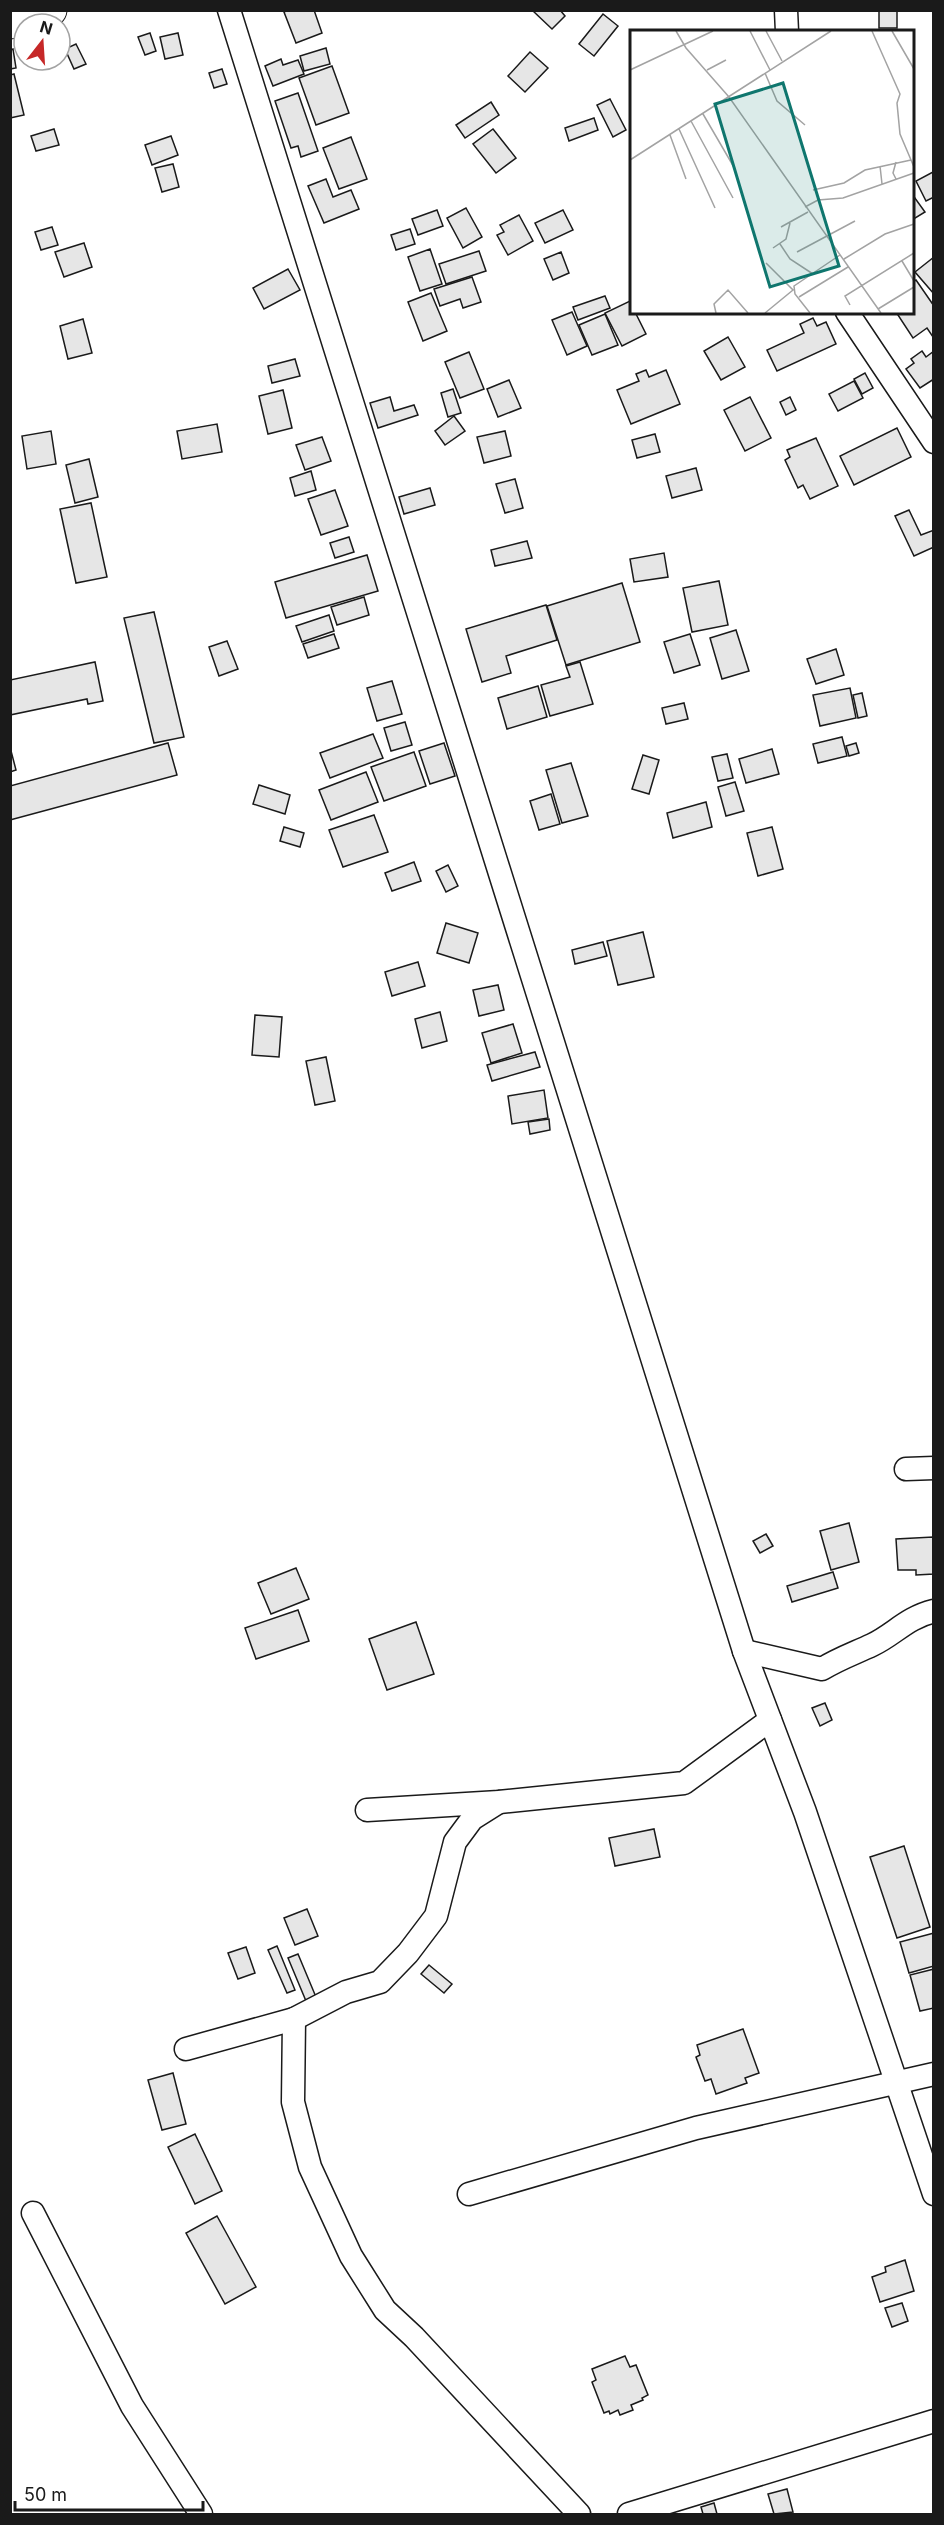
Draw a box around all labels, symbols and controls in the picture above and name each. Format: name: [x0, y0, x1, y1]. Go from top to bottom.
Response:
north arrow: [12, 12, 72, 72]
text: N: [38, 16, 55, 39]
inset map: [630, 30, 914, 314]
scale bar: [15, 2474, 202, 2512]
text: 50 m: [24, 2484, 67, 2505]

